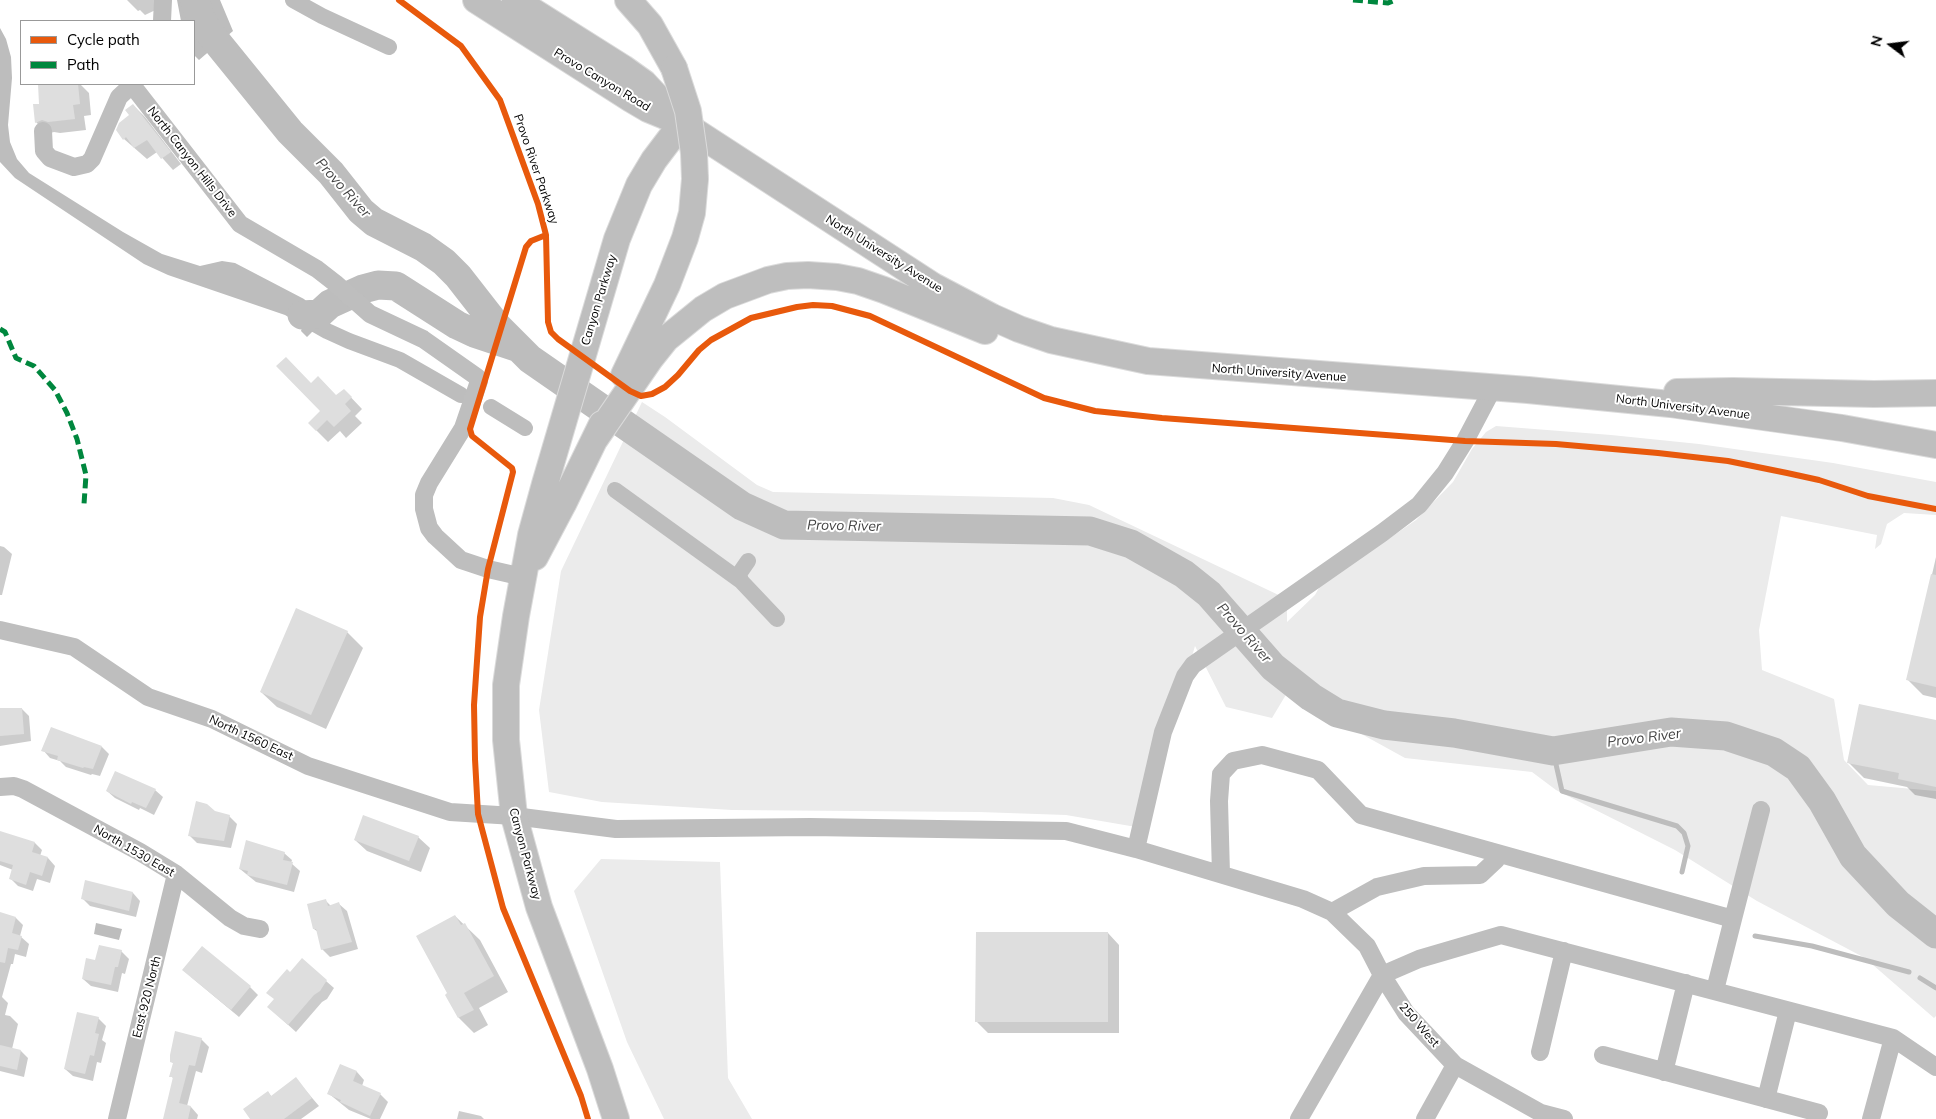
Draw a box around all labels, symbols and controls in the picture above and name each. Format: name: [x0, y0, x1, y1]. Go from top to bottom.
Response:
legend: [20, 20, 195, 85]
north arrow: [1866, 20, 1916, 70]
text: Cycle path: [67, 30, 140, 49]
text: N: [1866, 34, 1887, 49]
street label: Provo Canyon Road: [551, 46, 653, 114]
text: Path: [67, 55, 99, 74]
street label: North Canyon Hills Drive: [144, 104, 240, 220]
street label: Provo River Parkway: [510, 112, 562, 226]
water label: Provo River: [312, 155, 374, 221]
street label: North University Avenue: [823, 212, 945, 296]
street label: Canyon Parkway: [578, 253, 620, 347]
street label: North University Avenue: [1211, 361, 1347, 385]
street label: North University Avenue: [1615, 392, 1751, 422]
water label: Provo River: [807, 517, 881, 535]
water label: Provo River: [1213, 600, 1275, 666]
street label: North 1560 East: [207, 712, 295, 764]
water label: Provo River: [1606, 725, 1682, 751]
street label: Canyon Parkway: [506, 807, 544, 901]
street label: North 1530 East: [91, 822, 177, 880]
street label: East 920 North: [130, 955, 164, 1039]
street label: 250 West: [1396, 1000, 1442, 1050]

